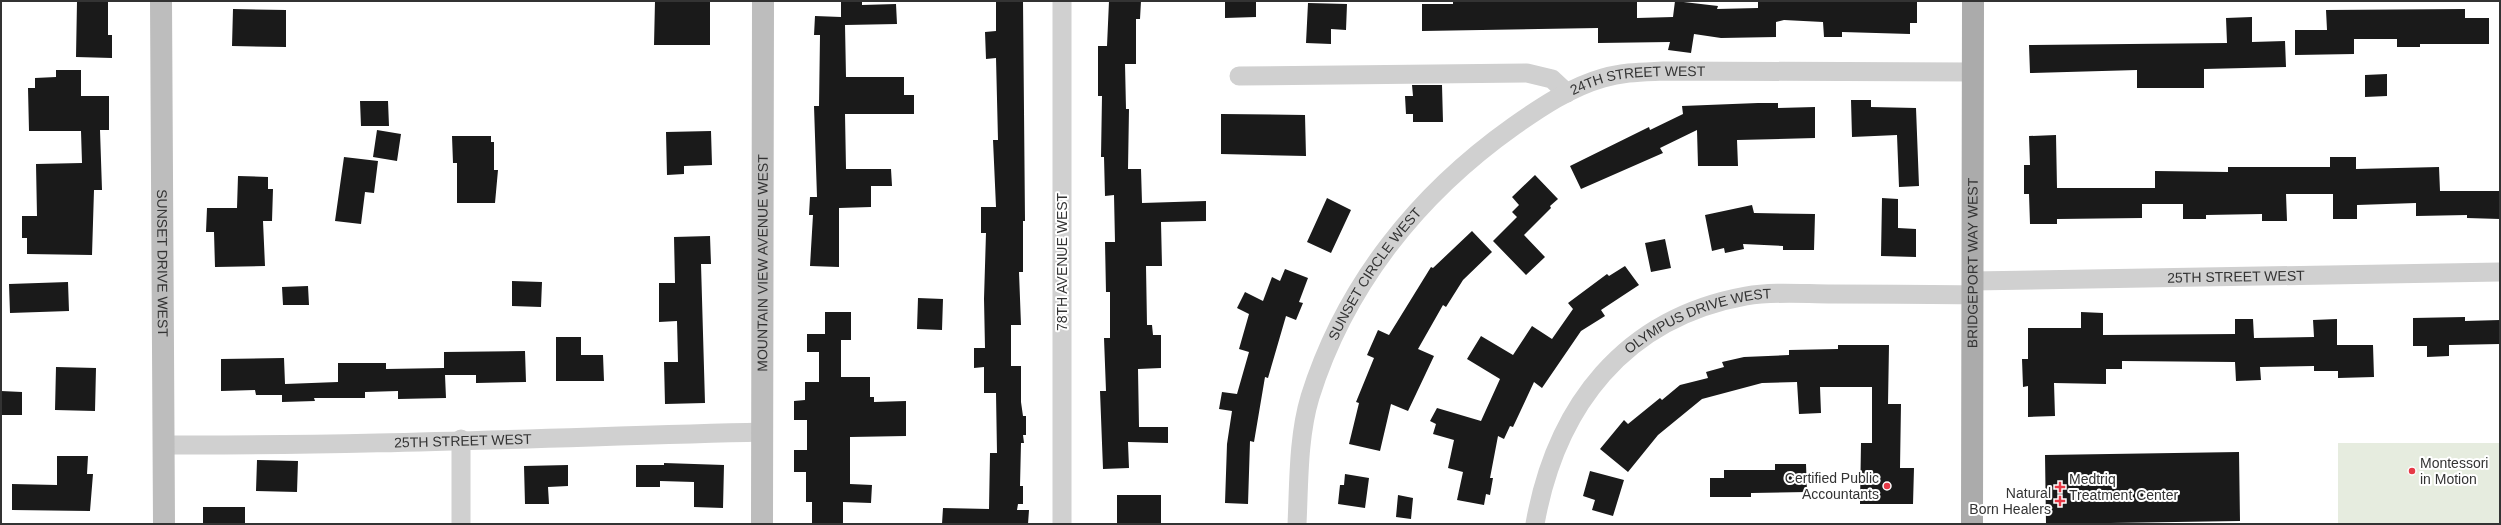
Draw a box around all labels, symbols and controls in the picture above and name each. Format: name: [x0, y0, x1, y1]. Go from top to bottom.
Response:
street label: 24TH STREET WEST: [1567, 63, 1706, 98]
street label: MOUNTAIN VIEW AVENUE WEST: [754, 154, 771, 372]
street label: BRIDGEPORT WAY WEST: [1964, 177, 1981, 348]
street label: SUNSET DRIVE WEST: [154, 189, 171, 337]
street label: 78TH AVENUE WEST: [1054, 192, 1070, 331]
street label: SUNSET CIRCLE WEST: [1325, 204, 1425, 343]
street label: 25TH STREET WEST: [2167, 267, 2305, 286]
street label: OLYMPUS DRIVE WEST: [1621, 285, 1772, 357]
street label: 25TH STREET WEST: [394, 431, 532, 451]
place label: Montessori in Motion: [2420, 455, 2488, 487]
marker: Montessori in Motion: [2407, 466, 2417, 476]
place label: Certified Public Accountants: [1785, 470, 1879, 502]
place label: Medtriq Treatment Center: [2069, 471, 2179, 503]
marker: Certified Public Accountants: [1882, 481, 1892, 491]
marker: Medtriq Treatment Center: [2054, 481, 2066, 493]
place label: Natural Born Healers: [1969, 485, 2051, 517]
marker: Natural Born Healers: [2054, 495, 2066, 507]

